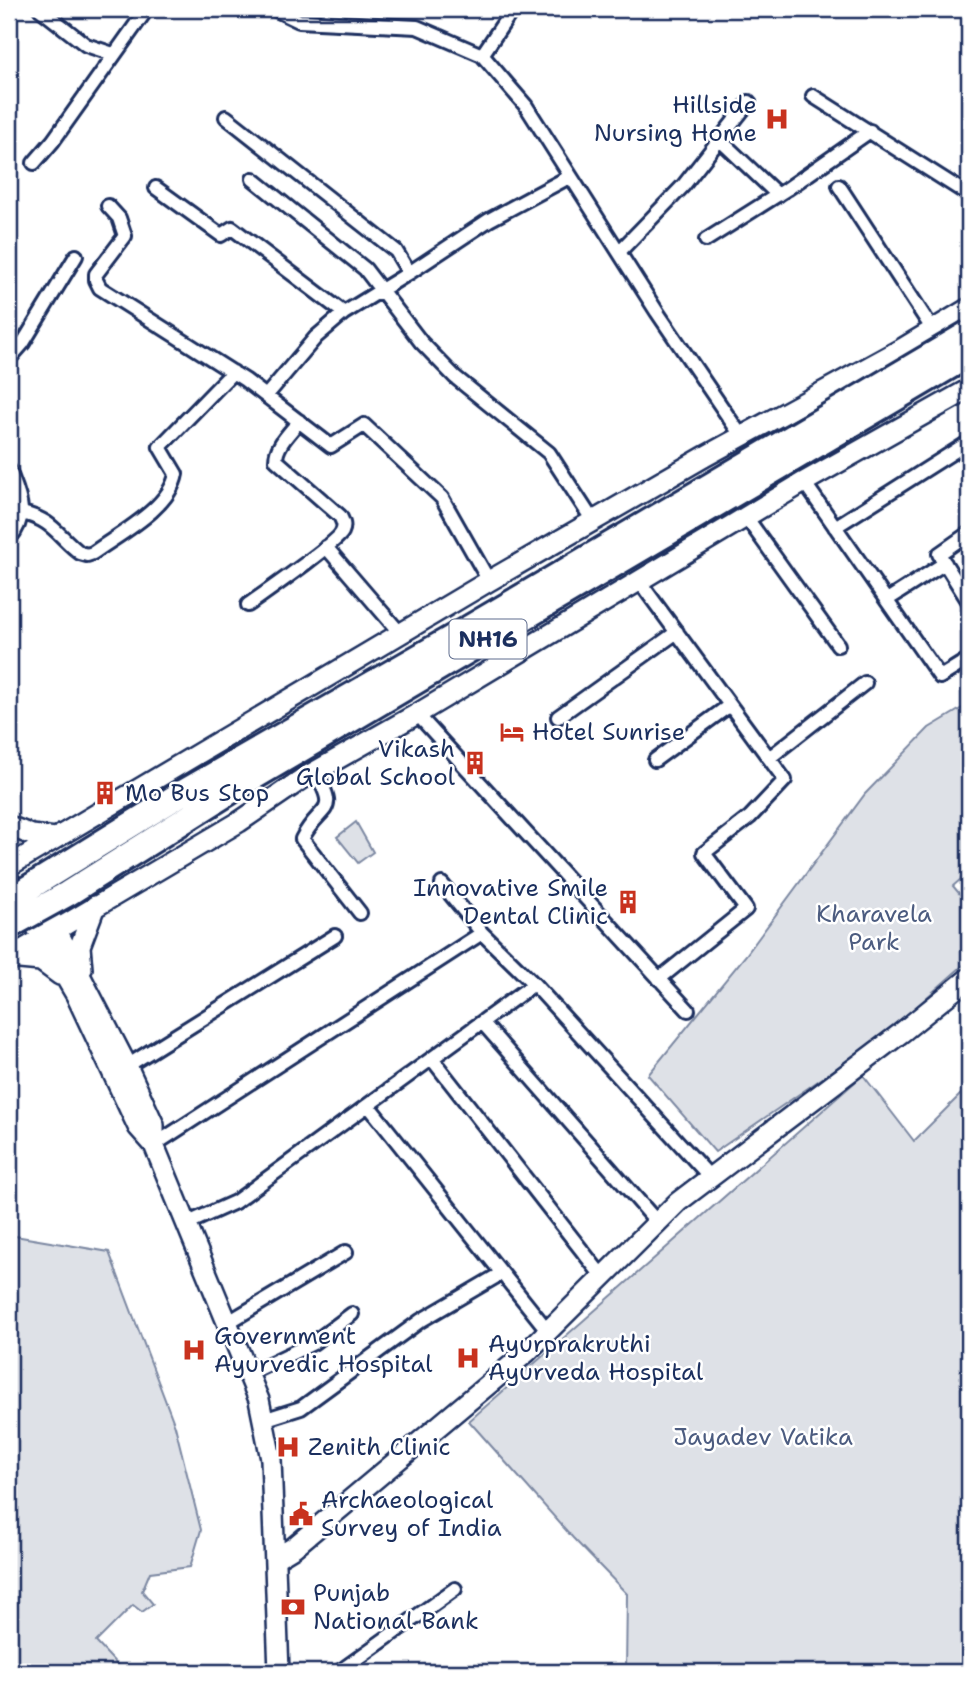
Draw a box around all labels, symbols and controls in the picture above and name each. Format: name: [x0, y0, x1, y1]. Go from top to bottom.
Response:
place label: Hillside Nursing Home: [594, 89, 757, 149]
hospital icon: Hillside Nursing Home: [763, 105, 791, 133]
road number: NH16: [449, 620, 526, 659]
place label: Hotel Sunrise: [532, 716, 685, 748]
hotel icon: Hotel Sunrise: [498, 718, 526, 746]
place label: Vikash Global School: [296, 733, 456, 793]
building icon: Vikash Global School: [461, 749, 489, 777]
place label: Mo Bus Stop: [125, 777, 269, 809]
building icon: Mo Bus Stop: [91, 779, 119, 807]
place label: Innovative Smile Dental Clinic: [413, 872, 608, 932]
building icon: Innovative Smile Dental Clinic: [614, 888, 642, 916]
park label: Kharavela Park: [816, 898, 932, 958]
place label: Government Ayurvedic Hospital: [214, 1320, 433, 1380]
place label: Ayurprakruthi Ayurveda Hospital: [488, 1328, 704, 1388]
hospital icon: Government Ayurvedic Hospital: [180, 1336, 208, 1364]
hospital icon: Ayurprakruthi Ayurveda Hospital: [454, 1344, 482, 1372]
park label: Jayadev Vatika: [673, 1421, 853, 1453]
place label: Zenith Clinic: [308, 1431, 451, 1463]
hospital icon: Zenith Clinic: [274, 1433, 302, 1461]
place label: Archaeological Survey of India: [321, 1484, 502, 1544]
public building icon: Archaeological Survey of India: [287, 1500, 315, 1528]
place label: Punjab National Bank: [313, 1577, 479, 1637]
bank icon: Punjab National Bank: [279, 1593, 307, 1621]

